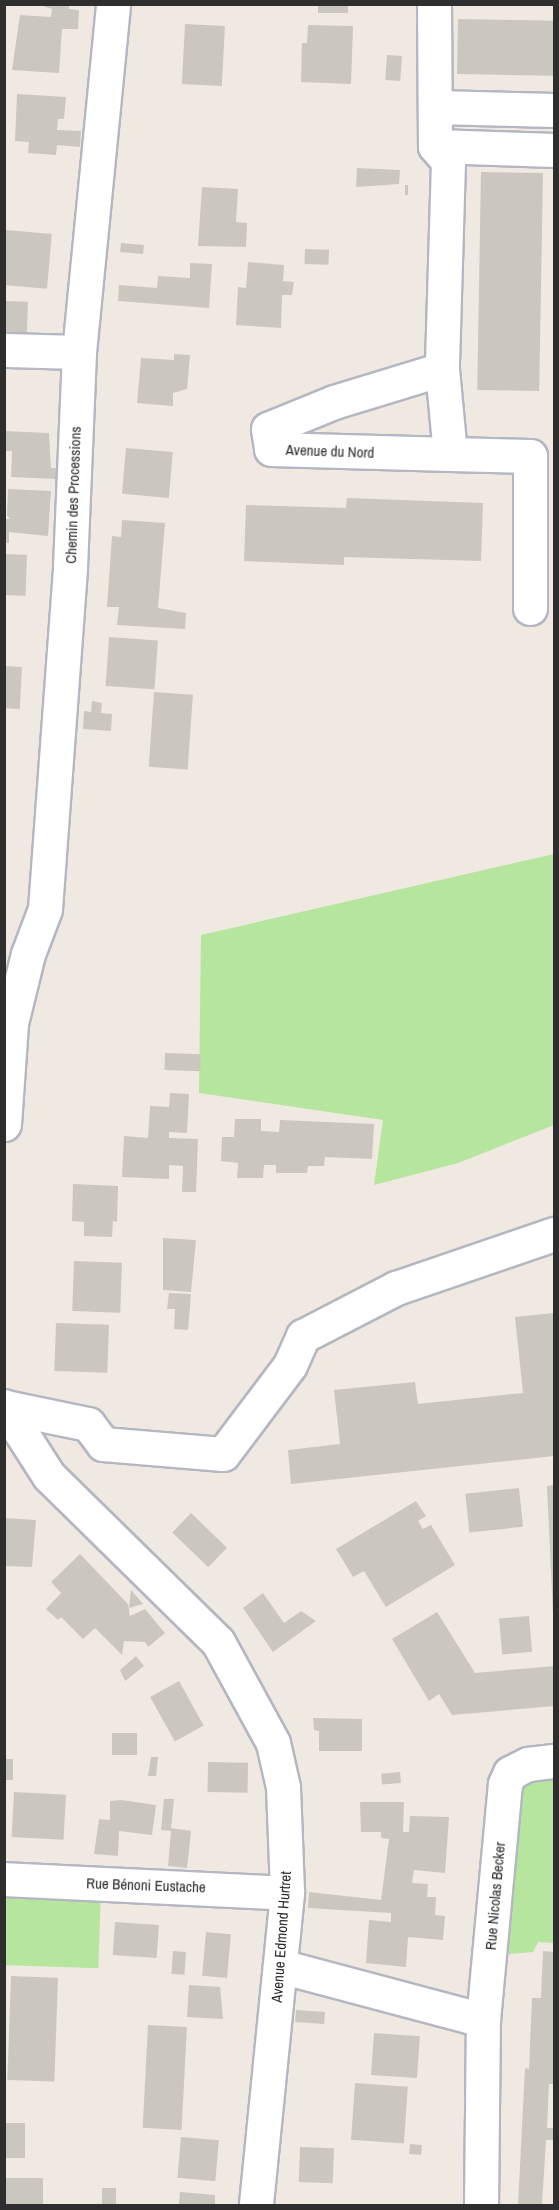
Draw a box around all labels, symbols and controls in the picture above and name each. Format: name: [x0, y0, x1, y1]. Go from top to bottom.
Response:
street label: Chemin des Processions: [62, 426, 84, 564]
street label: Avenue du Nord: [285, 440, 375, 462]
street label: Rue Nicolas Becker: [481, 1841, 509, 1951]
street label: Avenue Edmond Hurtret: [267, 1871, 295, 2003]
street label: Rue Bénoni Eustache: [86, 1874, 206, 1896]

